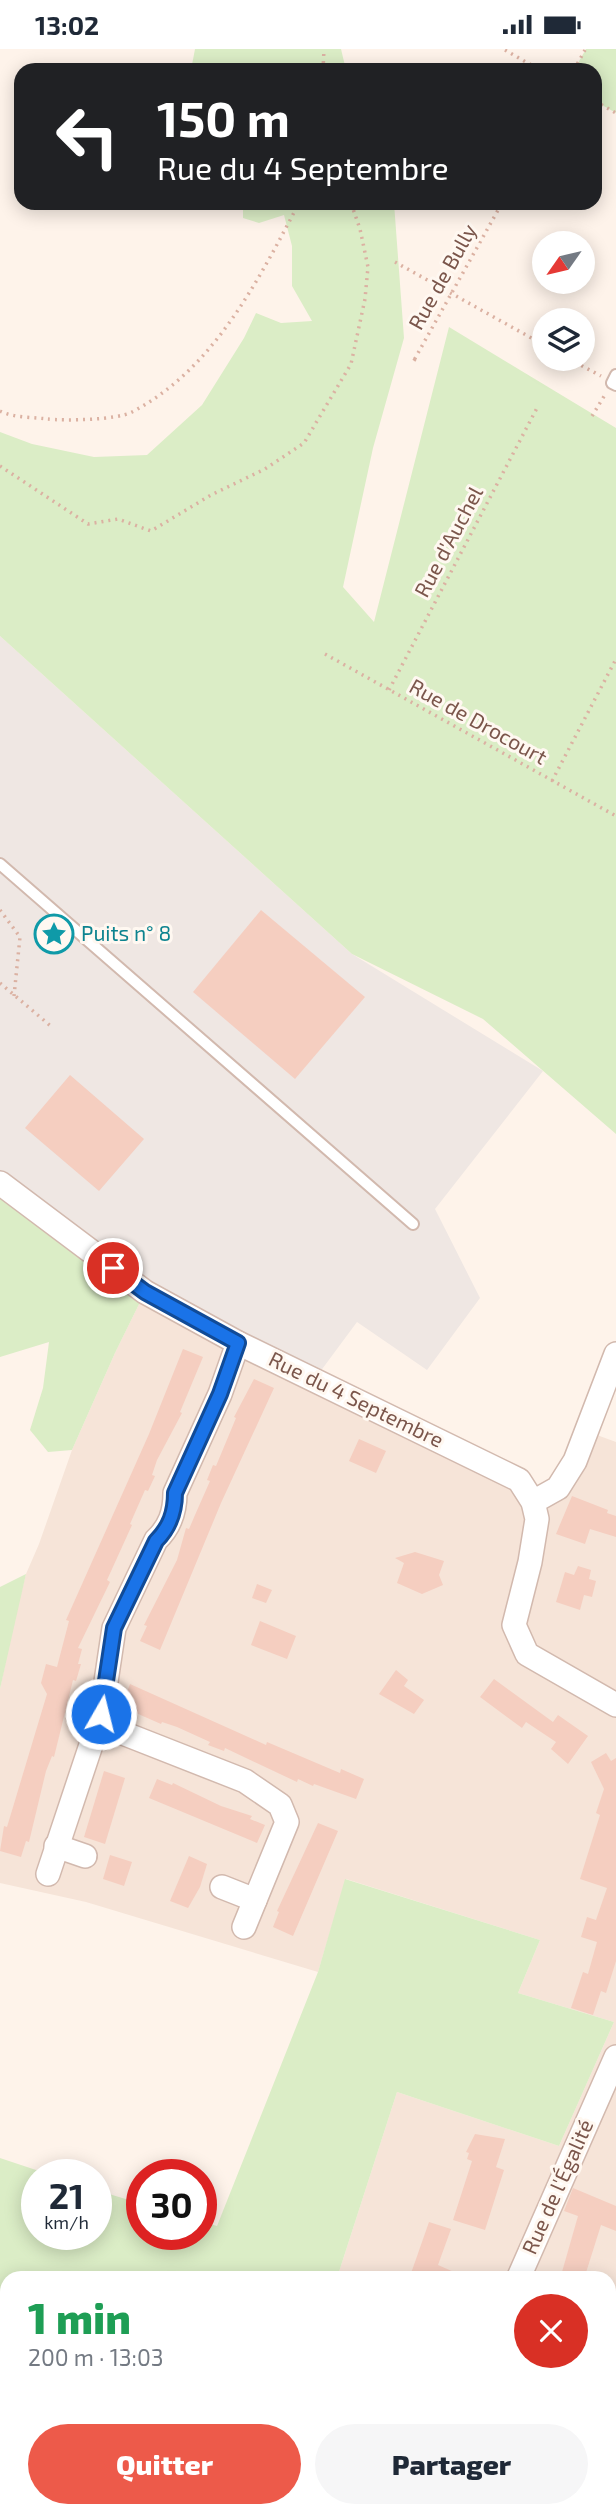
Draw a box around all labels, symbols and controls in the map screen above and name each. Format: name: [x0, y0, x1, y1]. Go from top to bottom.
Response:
text: 13:02: [35, 9, 99, 40]
text: 150 m: [157, 88, 290, 147]
icon: left: [42, 91, 133, 182]
text: Rue du 4 Septembre: [157, 148, 449, 186]
street label: Rue de Bully: [402, 219, 481, 334]
north arrow: [532, 231, 595, 294]
map controls: [532, 231, 595, 371]
button: layers: [532, 308, 595, 371]
street label: Rue d'Auchel: [408, 481, 488, 601]
street label: Rue de Drocourt: [406, 673, 552, 769]
place icon: Puits n° 8: [33, 913, 75, 955]
place label: Puits n° 8: [81, 920, 171, 945]
pin: [83, 1238, 143, 1298]
icon: arrive: [94, 1249, 132, 1287]
street label: Rue du 4 Septembre: [265, 1345, 448, 1452]
position arrow: [64, 1677, 138, 1751]
street label: Rue de l'Égalité: [516, 2115, 597, 2258]
speed limit sign: 30: [126, 2159, 217, 2250]
text: 21: [49, 2174, 84, 2216]
text: km/h: [44, 2211, 89, 2233]
text: 1 min: [28, 2292, 131, 2342]
button: close: [514, 2294, 588, 2368]
text: 200 m · 13:03: [28, 2343, 164, 2371]
button: Quitter: [28, 2424, 301, 2504]
button: Partager: [315, 2424, 588, 2504]

